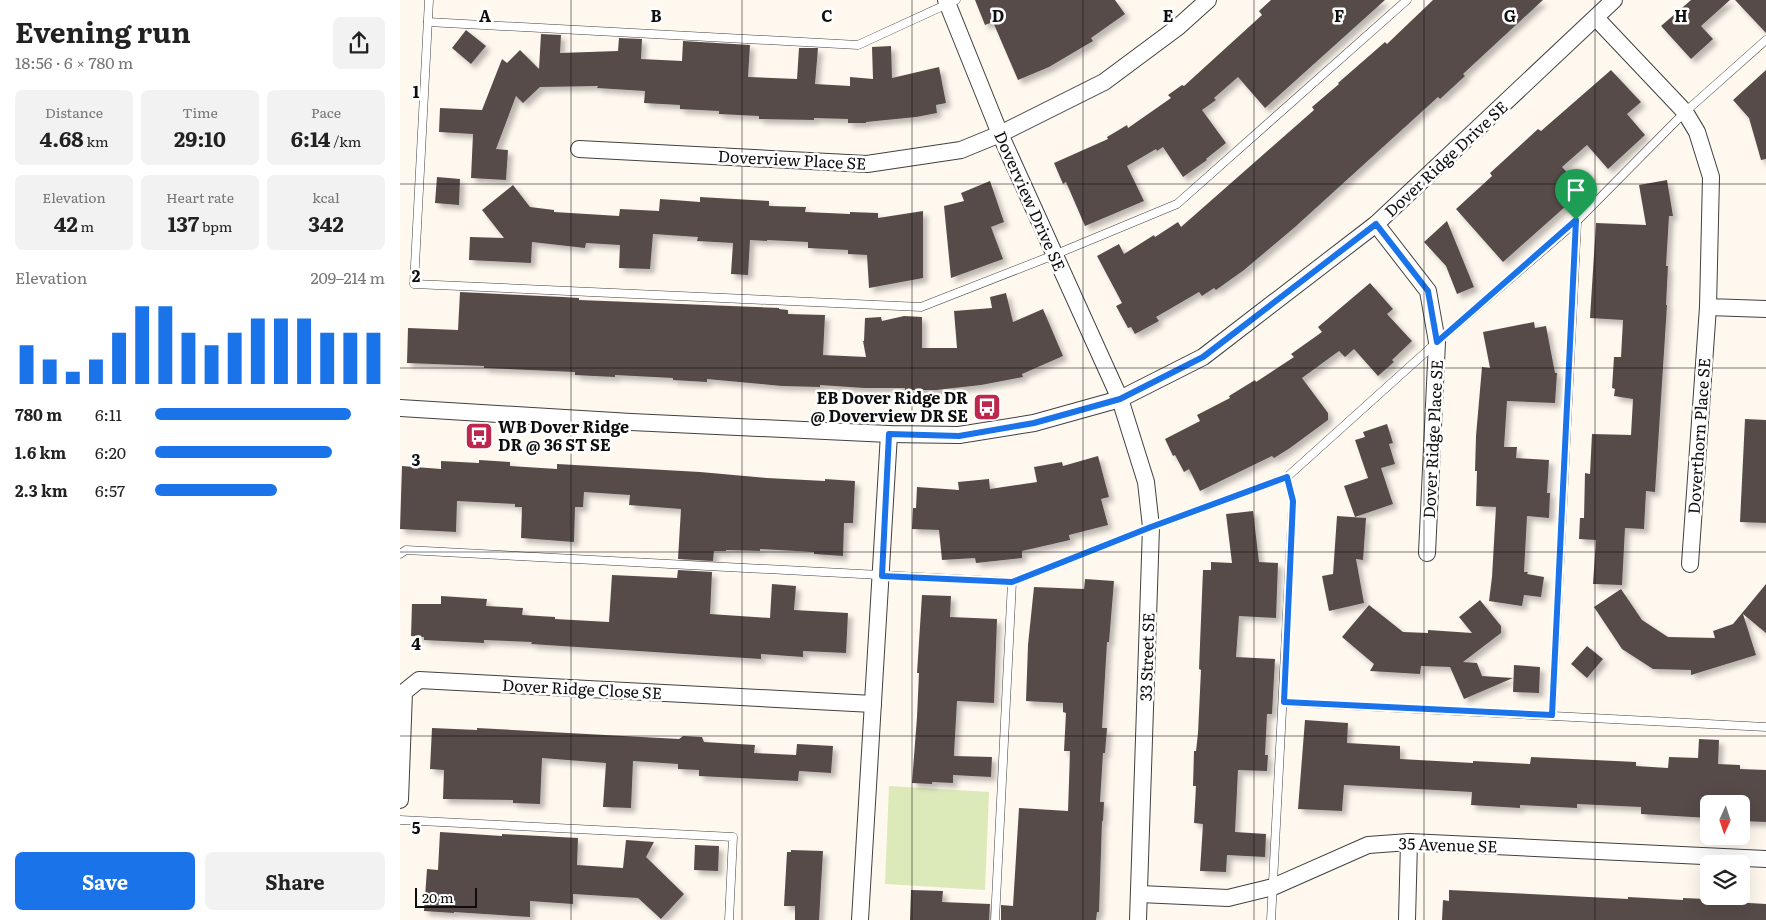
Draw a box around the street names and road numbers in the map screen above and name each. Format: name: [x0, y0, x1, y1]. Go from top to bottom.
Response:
street label: Dover Ridge Drive SE: [1378, 95, 1512, 222]
street label: Doverview Drive SE: [989, 127, 1073, 274]
street label: Doverview Place SE: [717, 143, 867, 175]
street label: Doverthorn Place SE: [1681, 357, 1715, 515]
street label: Dover Ridge Place SE: [1416, 359, 1448, 519]
street label: 33 Street SE: [1132, 612, 1160, 702]
street label: Dover Ridge Close SE: [502, 672, 663, 704]
street label: 35 Avenue SE: [1398, 830, 1498, 858]

